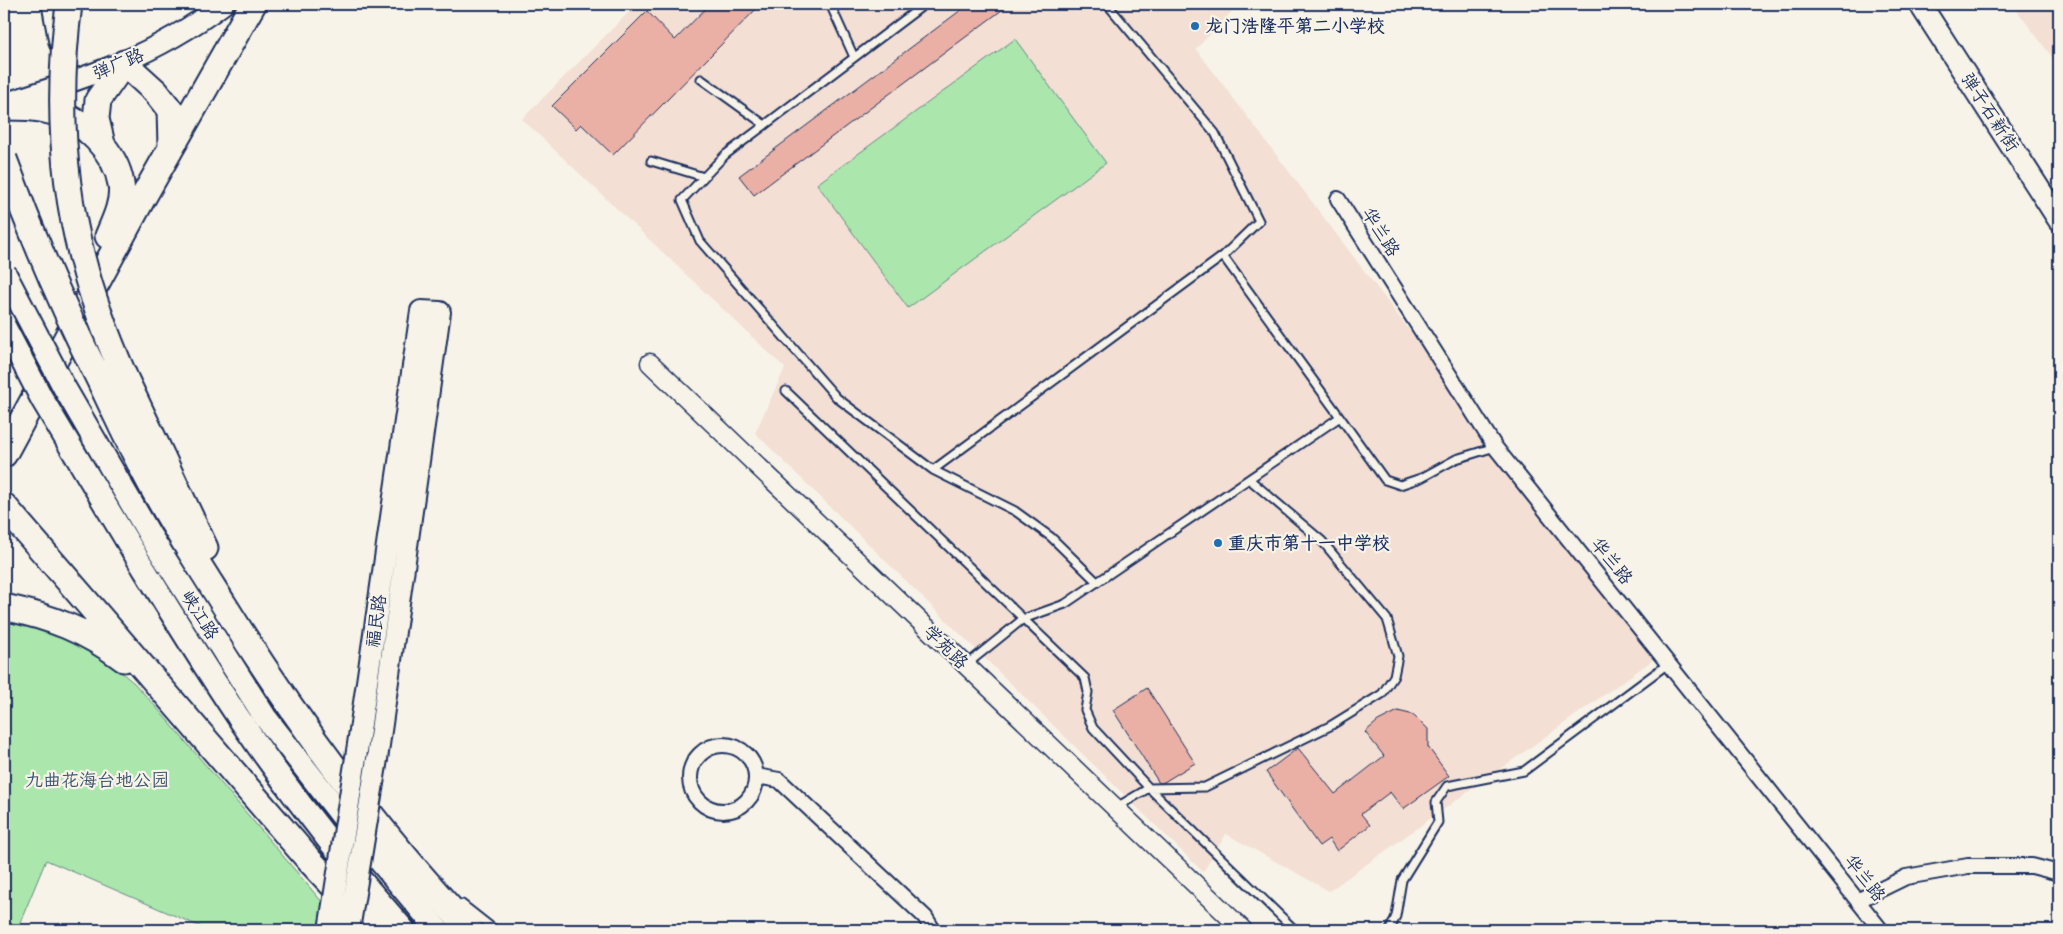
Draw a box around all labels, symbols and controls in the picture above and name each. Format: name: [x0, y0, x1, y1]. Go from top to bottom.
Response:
place label: 龙门浩隆平第二小学校: [1205, 14, 1385, 38]
marker: 龙门浩隆平第二小学校: [1189, 20, 1201, 32]
street label: 弹广路: [88, 42, 148, 86]
street label: 弹子石新街: [1955, 68, 2025, 156]
street label: 华兰路: [1357, 203, 1405, 261]
place label: 重庆市第十一中学校: [1228, 531, 1390, 555]
street label: 华兰路: [1586, 532, 1638, 590]
marker: 重庆市第十一中学校: [1212, 537, 1224, 549]
street label: 峡江路: [176, 586, 224, 644]
street label: 福民路: [360, 593, 392, 649]
street label: 学苑路: [918, 620, 974, 674]
park label: 九曲花海台地公园: [25, 768, 169, 792]
street label: 华兰路: [1839, 849, 1891, 907]

